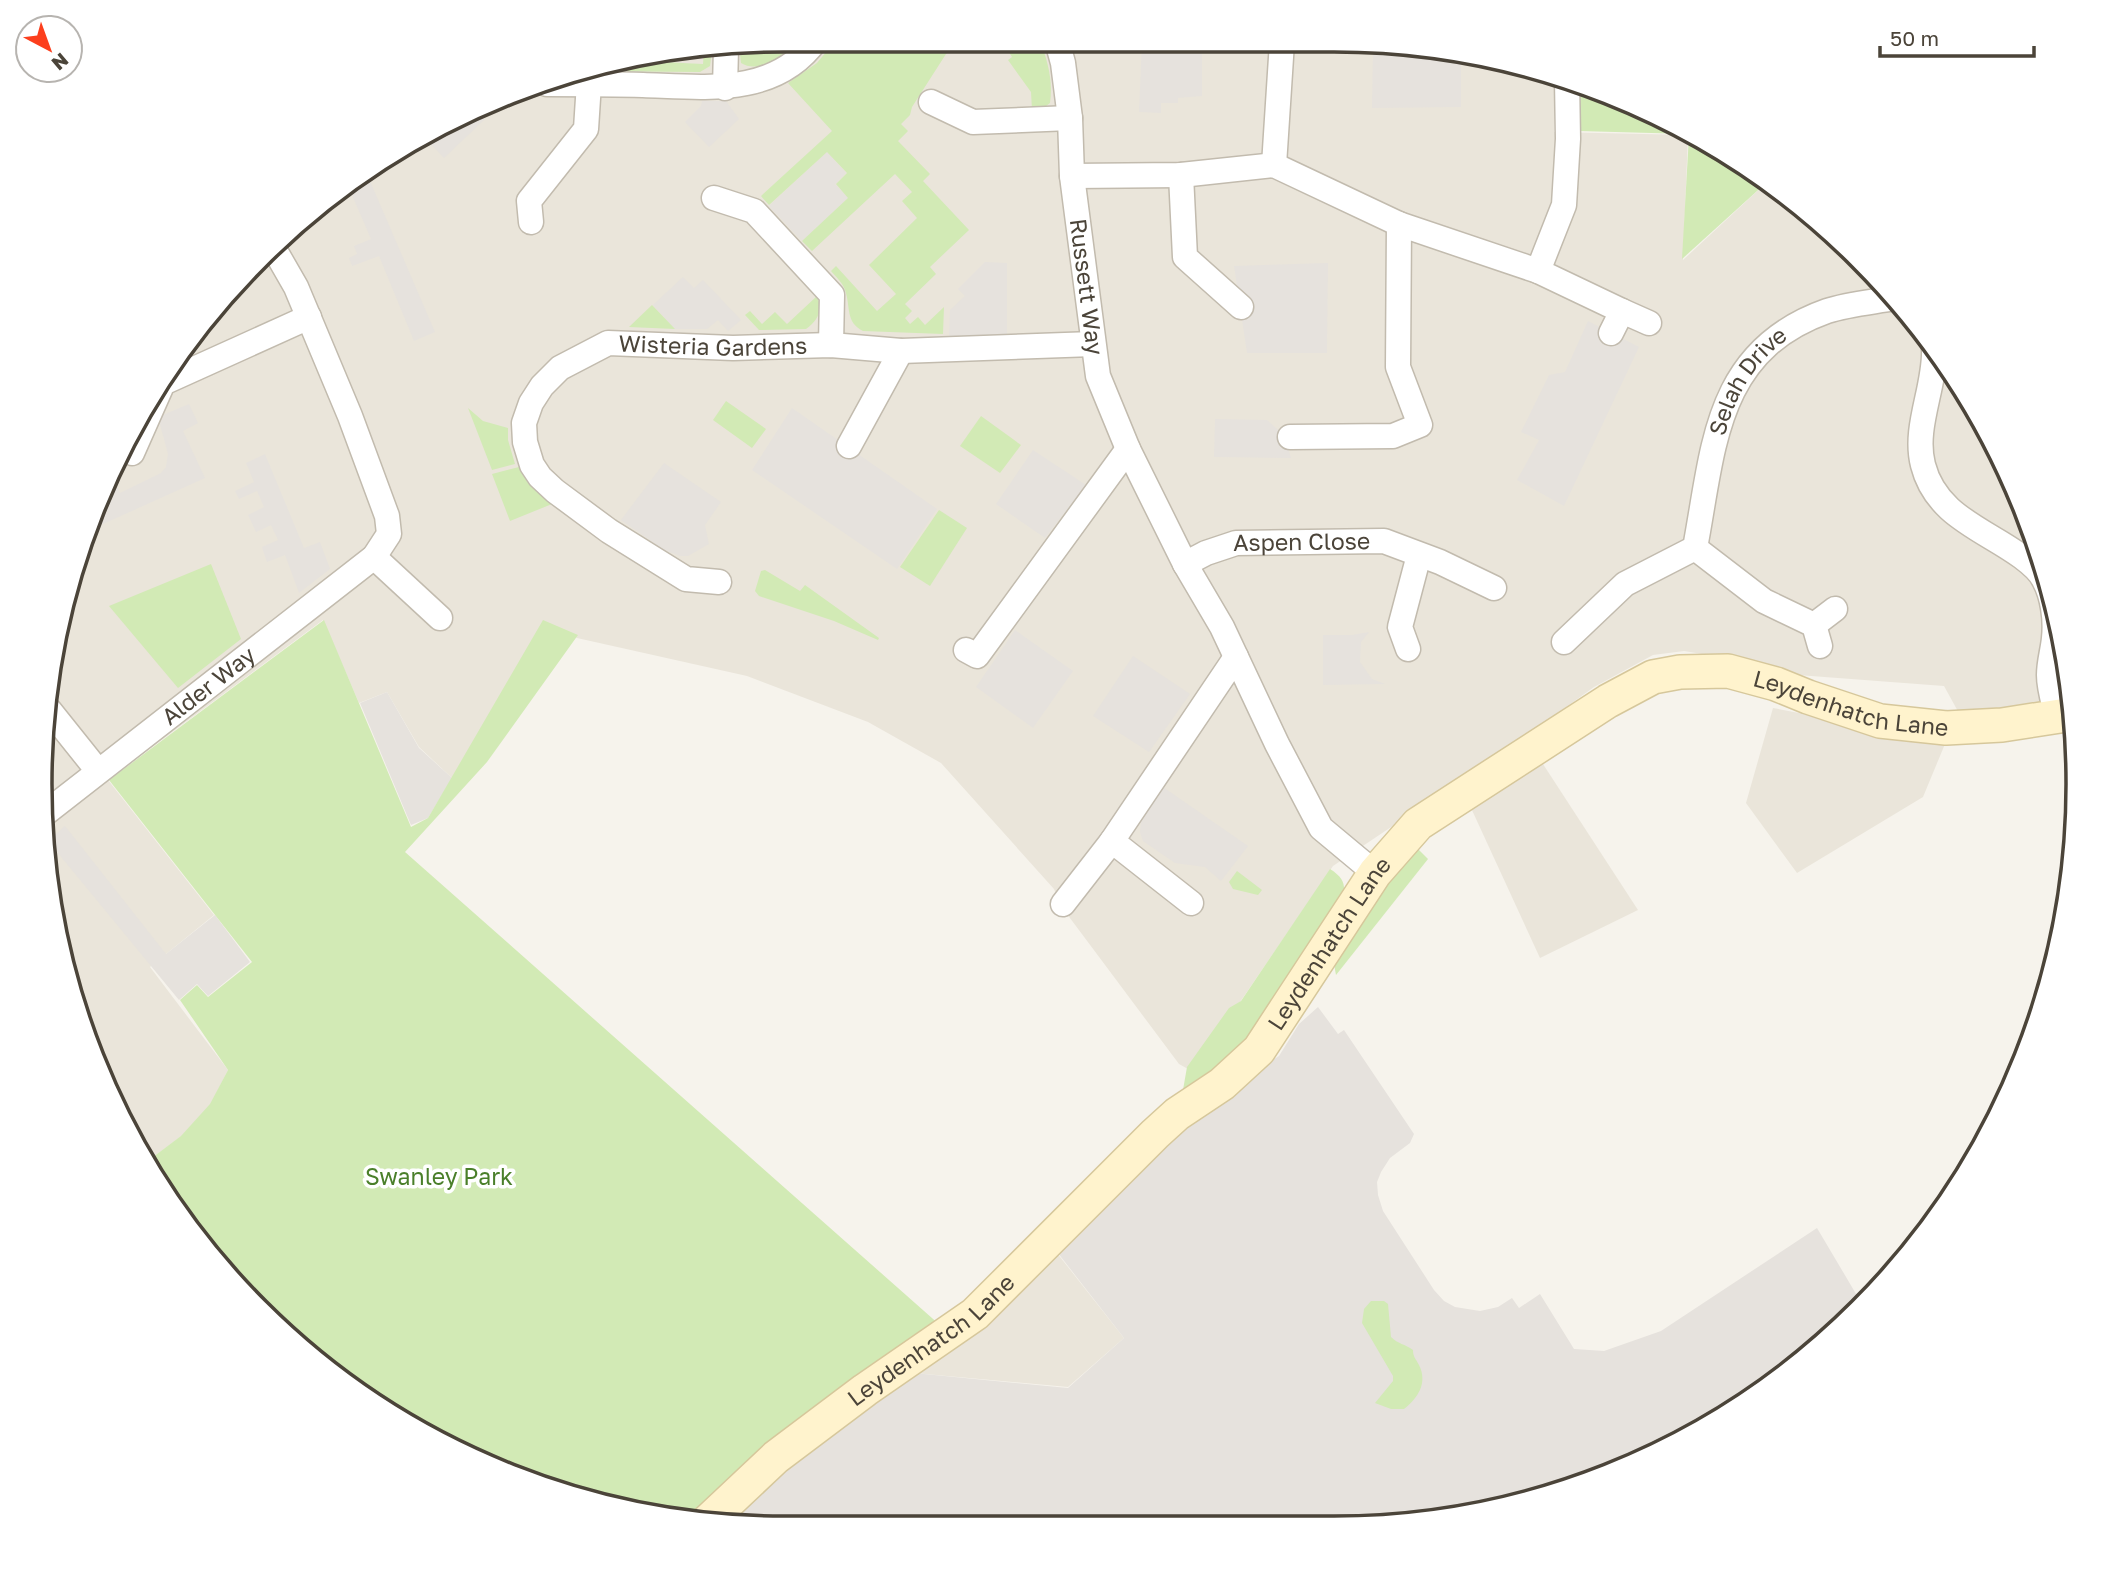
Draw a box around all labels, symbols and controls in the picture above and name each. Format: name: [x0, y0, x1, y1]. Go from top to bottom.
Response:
north arrow: [14, 14, 84, 84]
scale bar: [1880, 14, 2034, 58]
text: 50 m: [1890, 25, 1939, 51]
text: N: [47, 49, 73, 76]
street label: Russett Way: [1065, 217, 1110, 357]
street label: Selah Drive: [1702, 320, 1792, 438]
street label: Wisteria Gardens: [618, 328, 808, 361]
street label: Aspen Close: [1233, 526, 1370, 556]
street label: Alder Way: [156, 640, 260, 730]
street label: Leydenhatch Lane: [1750, 664, 1950, 741]
street label: Leydenhatch Lane: [1261, 850, 1396, 1035]
park label: Swanley Park: [365, 1162, 513, 1190]
street label: Leydenhatch Lane: [841, 1268, 1020, 1411]

